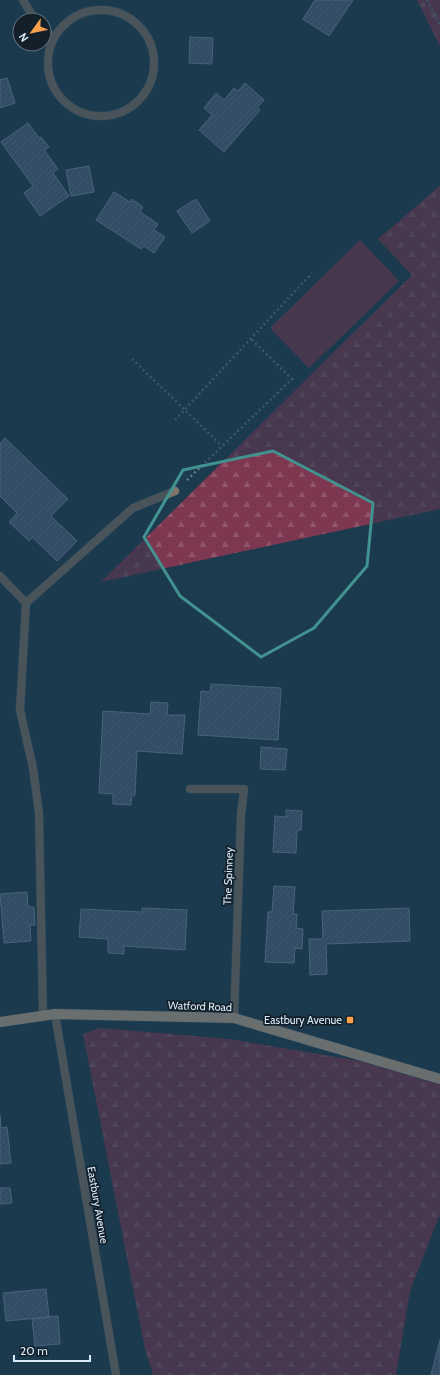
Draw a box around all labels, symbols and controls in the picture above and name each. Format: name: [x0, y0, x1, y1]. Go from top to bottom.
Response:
north arrow: [12, 12, 52, 52]
text: N: [16, 30, 32, 45]
street label: The Spinney: [220, 846, 236, 905]
street label: Watford Road: [168, 998, 232, 1014]
place label: Eastbury Avenue: [264, 1013, 342, 1027]
marker: Eastbury Avenue: [345, 1015, 355, 1025]
street label: Eastbury Avenue: [84, 1165, 112, 1245]
scale bar: [14, 1337, 90, 1363]
text: 20 m: [20, 1343, 48, 1358]

